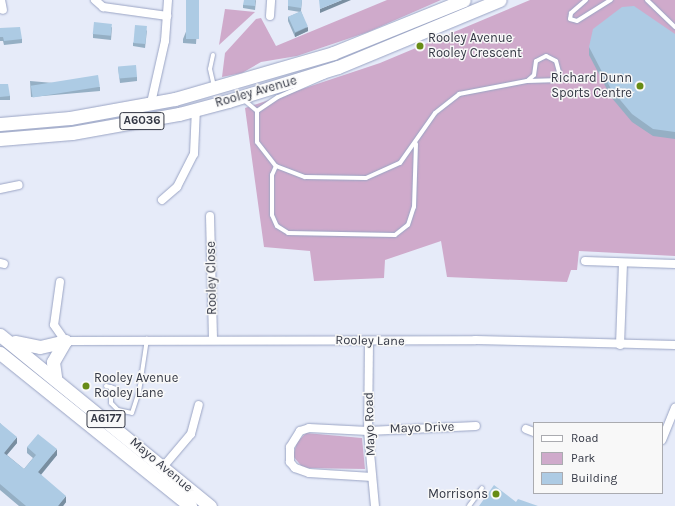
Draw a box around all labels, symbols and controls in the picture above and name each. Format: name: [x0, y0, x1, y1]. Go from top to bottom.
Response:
place label: Rooley Avenue Rooley Crescent: [428, 31, 522, 62]
marker: Rooley Avenue Rooley Crescent: [415, 41, 425, 51]
place label: Richard Dunn Sports Centre: [551, 71, 632, 102]
street label: Rooley Avenue: [213, 73, 299, 111]
marker: Richard Dunn Sports Centre: [635, 81, 645, 91]
road number: A6036: [119, 111, 165, 131]
street label: Rooley Close: [204, 241, 220, 315]
street label: Rooley Lane: [335, 333, 405, 349]
place label: Rooley Avenue Rooley Lane: [94, 371, 178, 402]
marker: Rooley Avenue Rooley Lane: [81, 381, 91, 391]
street label: Mayo Road: [361, 392, 379, 456]
road number: A6177: [86, 409, 126, 429]
street label: Mayo Drive: [389, 419, 455, 437]
legend: [533, 422, 663, 494]
text: Road: [571, 431, 599, 445]
street label: Mayo Avenue: [126, 434, 196, 496]
text: Park: [571, 451, 595, 465]
text: Building: [571, 471, 617, 485]
place label: Morrisons: [428, 486, 488, 502]
marker: Morrisons: [491, 489, 501, 499]

